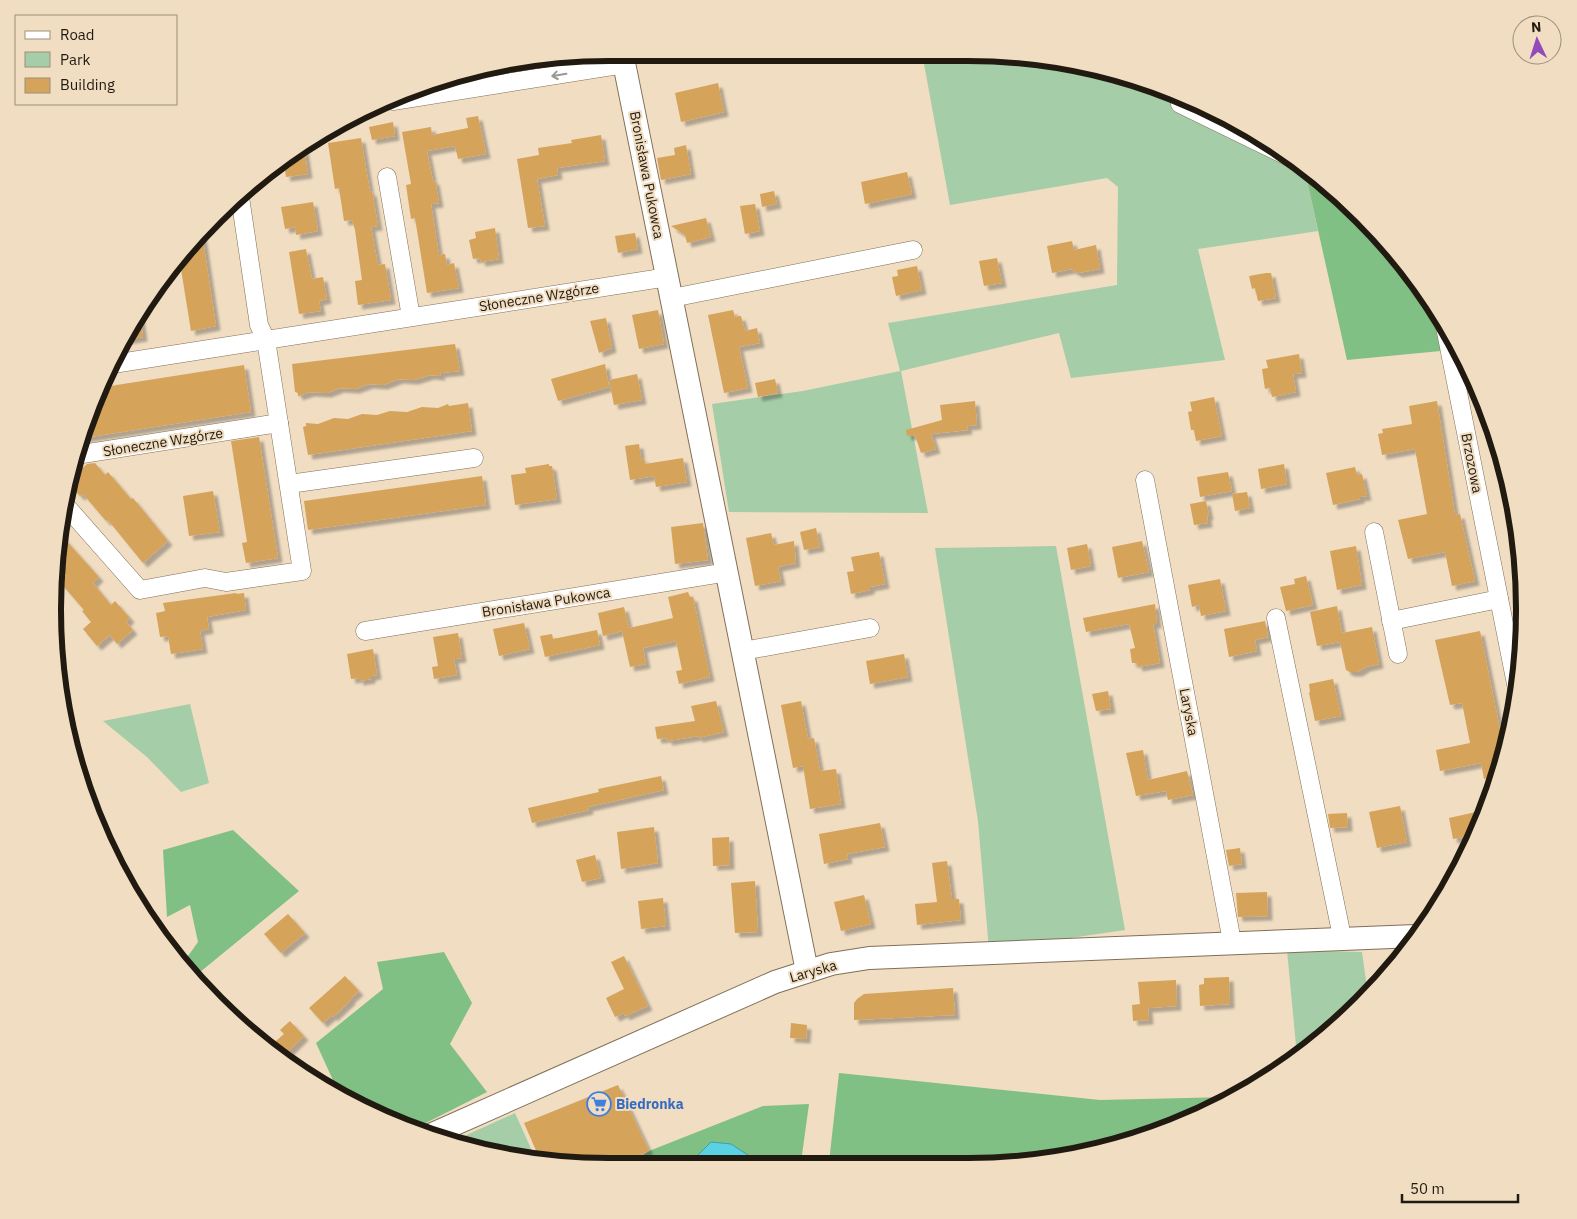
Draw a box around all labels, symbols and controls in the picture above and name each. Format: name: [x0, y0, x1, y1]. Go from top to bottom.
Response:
legend: [15, 15, 178, 105]
north arrow: [1512, 15, 1562, 65]
text: N: [1530, 18, 1542, 36]
text: Road: [60, 25, 95, 44]
text: Park: [60, 50, 90, 69]
one-way arrow: [552, 70, 568, 80]
text: Building: [60, 75, 115, 94]
street label: Bronisława Pukowca: [626, 110, 668, 241]
street label: Słoneczne Wzgórze: [478, 279, 601, 315]
street label: Słoneczne Wzgórze: [102, 424, 225, 460]
street label: Brzozowa: [1457, 432, 1487, 495]
street label: Bronisława Pukowca: [481, 583, 612, 621]
street label: Laryska: [1176, 687, 1203, 738]
street label: Laryska: [787, 956, 839, 986]
supermarket icon: Biedronka: [586, 1091, 612, 1117]
place label: Biedronka: [616, 1095, 684, 1113]
scale bar: [1402, 1172, 1518, 1204]
text: 50 m: [1410, 1179, 1445, 1198]

